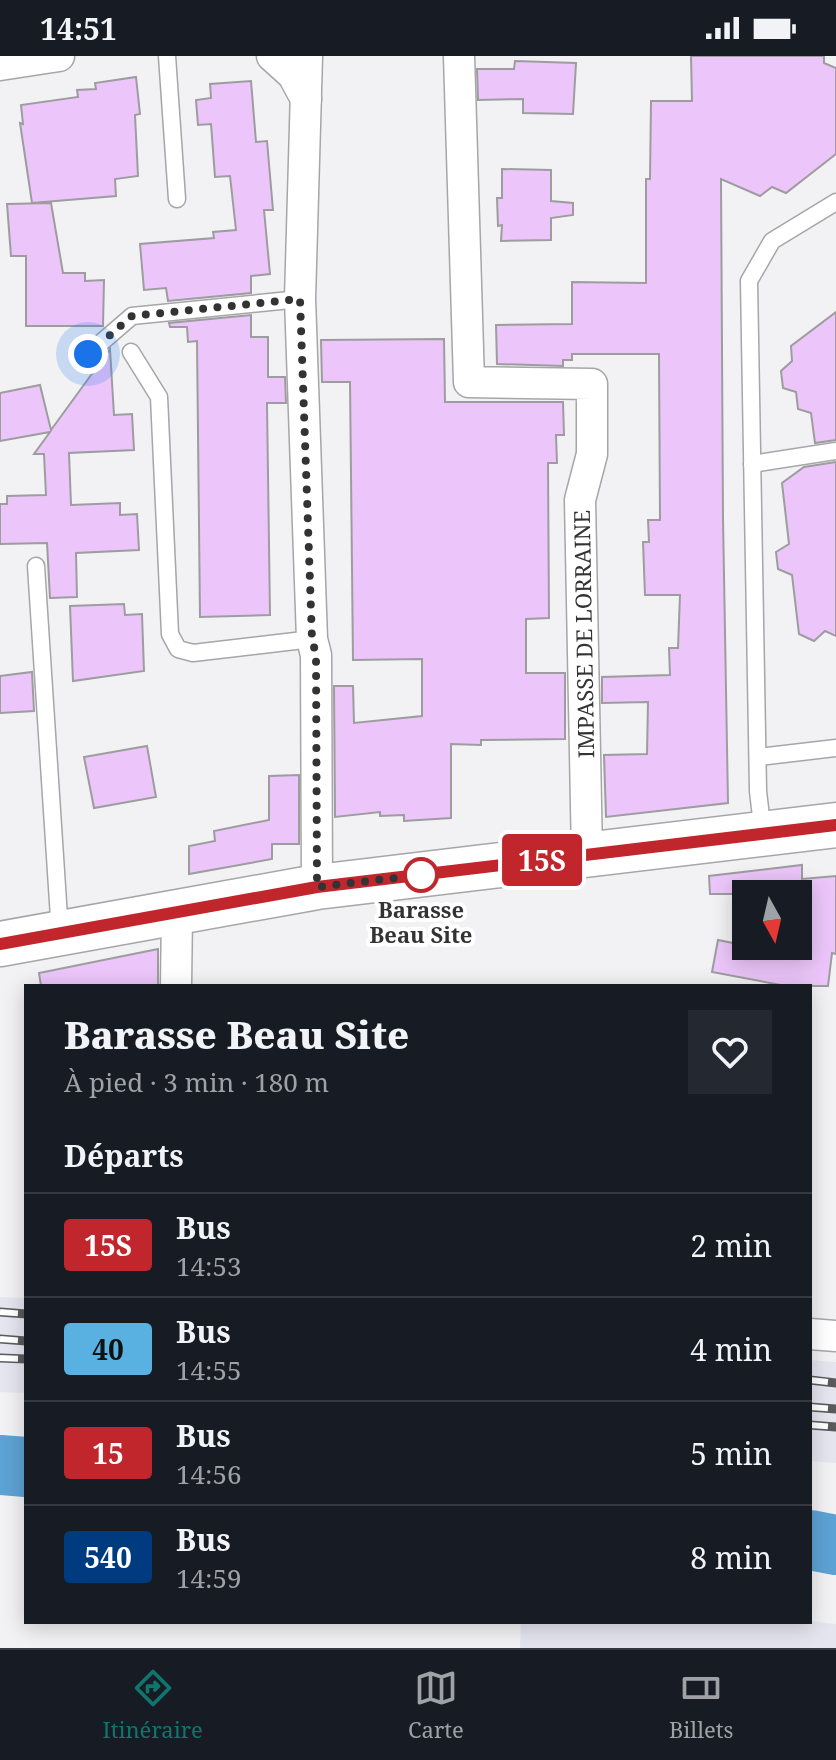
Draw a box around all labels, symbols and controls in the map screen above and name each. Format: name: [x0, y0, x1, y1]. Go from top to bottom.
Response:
text: 14:51: [40, 8, 117, 49]
your location: [68, 334, 108, 374]
street label: IMPASSE DE LORRAINE: [566, 510, 600, 758]
line badge: 15S: [496, 834, 588, 886]
text: 15S: [518, 841, 566, 879]
marker: Barasse Beau Site: [404, 858, 438, 892]
north arrow: [732, 880, 812, 960]
map controls: [732, 880, 812, 960]
place label: Barasse Beau Site: [370, 894, 472, 949]
text: Barasse Beau Site: [64, 1008, 409, 1060]
button: heart: [688, 1010, 772, 1094]
text: À pied · 3 min · 180 m: [64, 1064, 329, 1100]
text: Départs: [64, 1135, 184, 1176]
text: Bus: [176, 1207, 231, 1248]
text: 2 min: [690, 1225, 772, 1266]
text: 15S: [84, 1226, 132, 1264]
text: 14:53: [176, 1248, 242, 1284]
text: Bus: [176, 1311, 231, 1352]
text: 4 min: [690, 1329, 772, 1370]
text: 40: [92, 1330, 124, 1368]
text: 14:55: [176, 1352, 242, 1388]
text: Bus: [176, 1415, 231, 1456]
text: 5 min: [690, 1433, 772, 1474]
text: 15: [92, 1434, 124, 1472]
text: 14:56: [176, 1456, 242, 1492]
text: Bus: [176, 1519, 231, 1560]
text: 8 min: [690, 1537, 772, 1578]
text: 540: [84, 1538, 132, 1576]
text: 14:59: [176, 1560, 242, 1596]
tab: Itinéraire: [103, 1666, 203, 1744]
tab: Carte: [408, 1666, 464, 1744]
tab: Billets: [669, 1666, 733, 1744]

